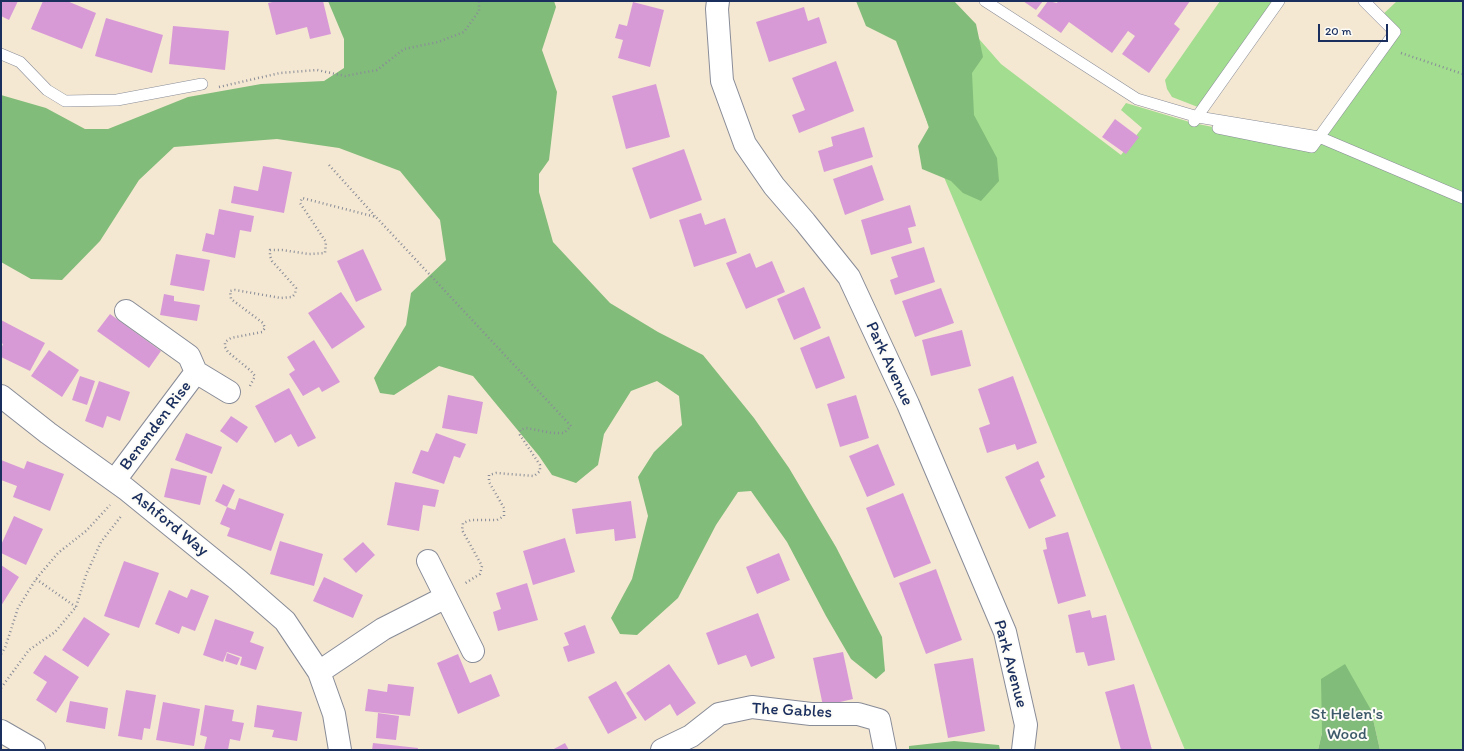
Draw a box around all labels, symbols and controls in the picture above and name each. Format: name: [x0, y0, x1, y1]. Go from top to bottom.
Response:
scale bar: [1320, 16, 1390, 42]
text: 20 m: [1325, 24, 1352, 38]
street label: Park Avenue: [861, 319, 917, 409]
street label: Benenden Rise: [116, 377, 196, 475]
street label: Ashford Way: [128, 487, 212, 561]
street label: Park Avenue: [988, 618, 1032, 710]
street label: The Gables: [751, 699, 833, 723]
park label: St Helen's Wood: [1311, 705, 1383, 745]

